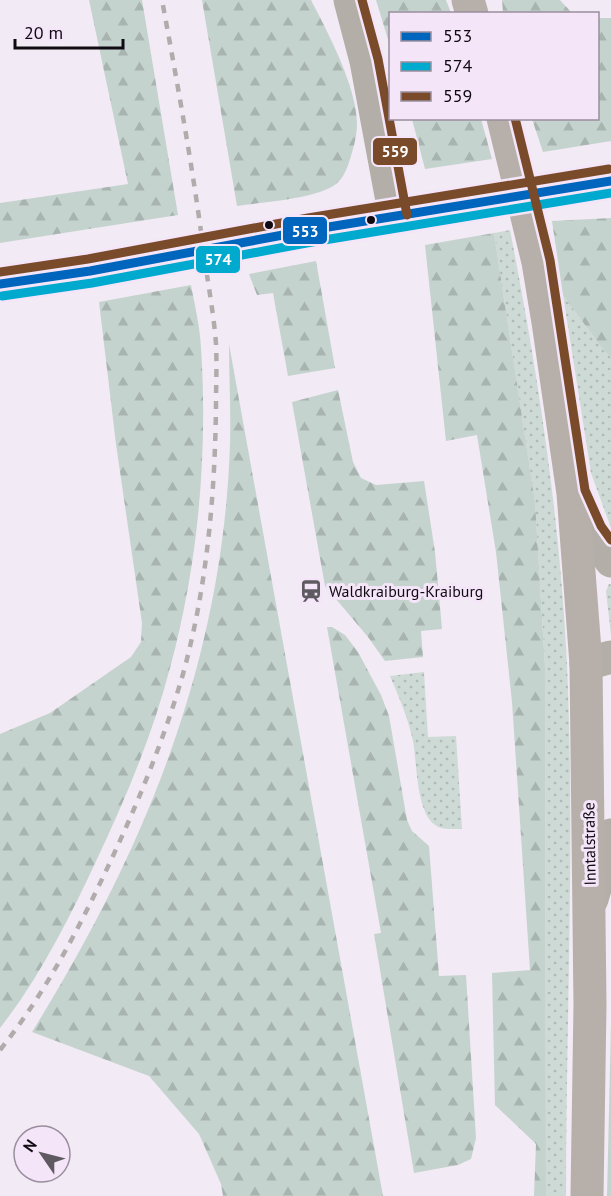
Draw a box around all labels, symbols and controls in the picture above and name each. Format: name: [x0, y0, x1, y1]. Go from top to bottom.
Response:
scale bar: [15, 12, 123, 50]
legend: [389, 12, 599, 120]
text: 20 m: [24, 21, 63, 44]
text: 553: [443, 24, 472, 47]
text: 574: [443, 54, 473, 77]
text: 559: [443, 84, 472, 107]
line badge: 559: [372, 137, 418, 166]
text: 559: [381, 141, 409, 161]
unlabelled marker: [365, 214, 377, 226]
line badge: 553: [282, 216, 328, 245]
unlabelled marker: [263, 219, 275, 231]
text: 553: [291, 221, 319, 241]
line badge: 574: [195, 245, 241, 274]
text: 574: [204, 249, 232, 269]
station icon: Waldkraiburg-Kraiburg: [298, 578, 324, 604]
place label: Waldkraiburg-Kraiburg: [329, 581, 483, 601]
street label: Inntalstraße: [578, 802, 600, 886]
north arrow: [12, 1124, 72, 1184]
text: N: [19, 1135, 41, 1155]

